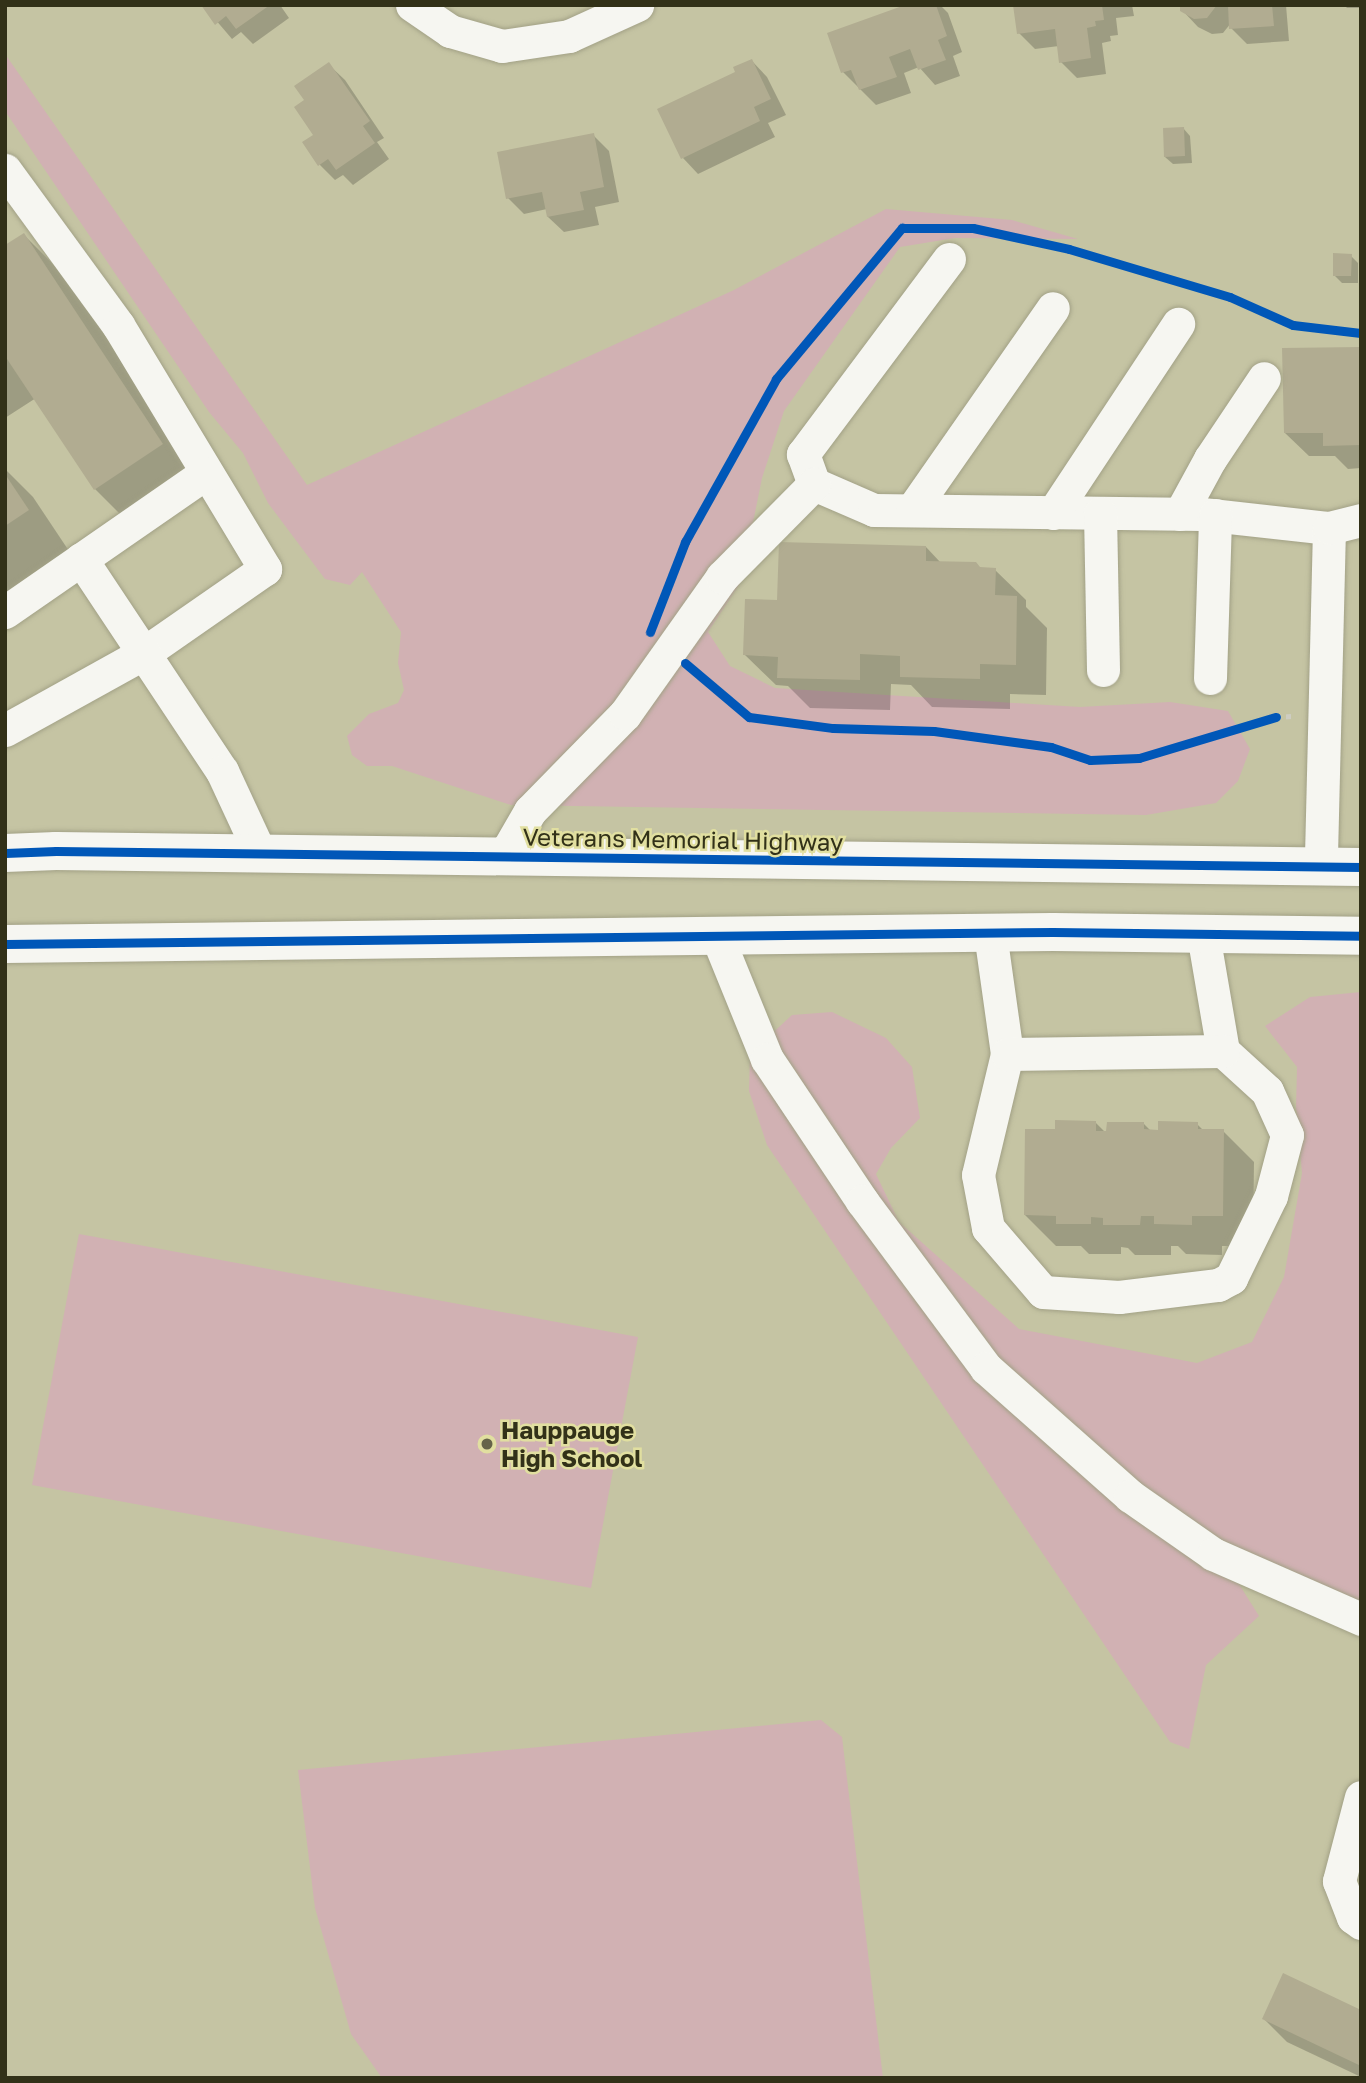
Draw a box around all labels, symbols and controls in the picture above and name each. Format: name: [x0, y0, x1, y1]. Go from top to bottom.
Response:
street label: Veterans Memorial Highway: [522, 822, 844, 856]
place label: Hauppauge High School: [501, 1416, 642, 1472]
marker: Hauppauge High School: [479, 1436, 495, 1452]

